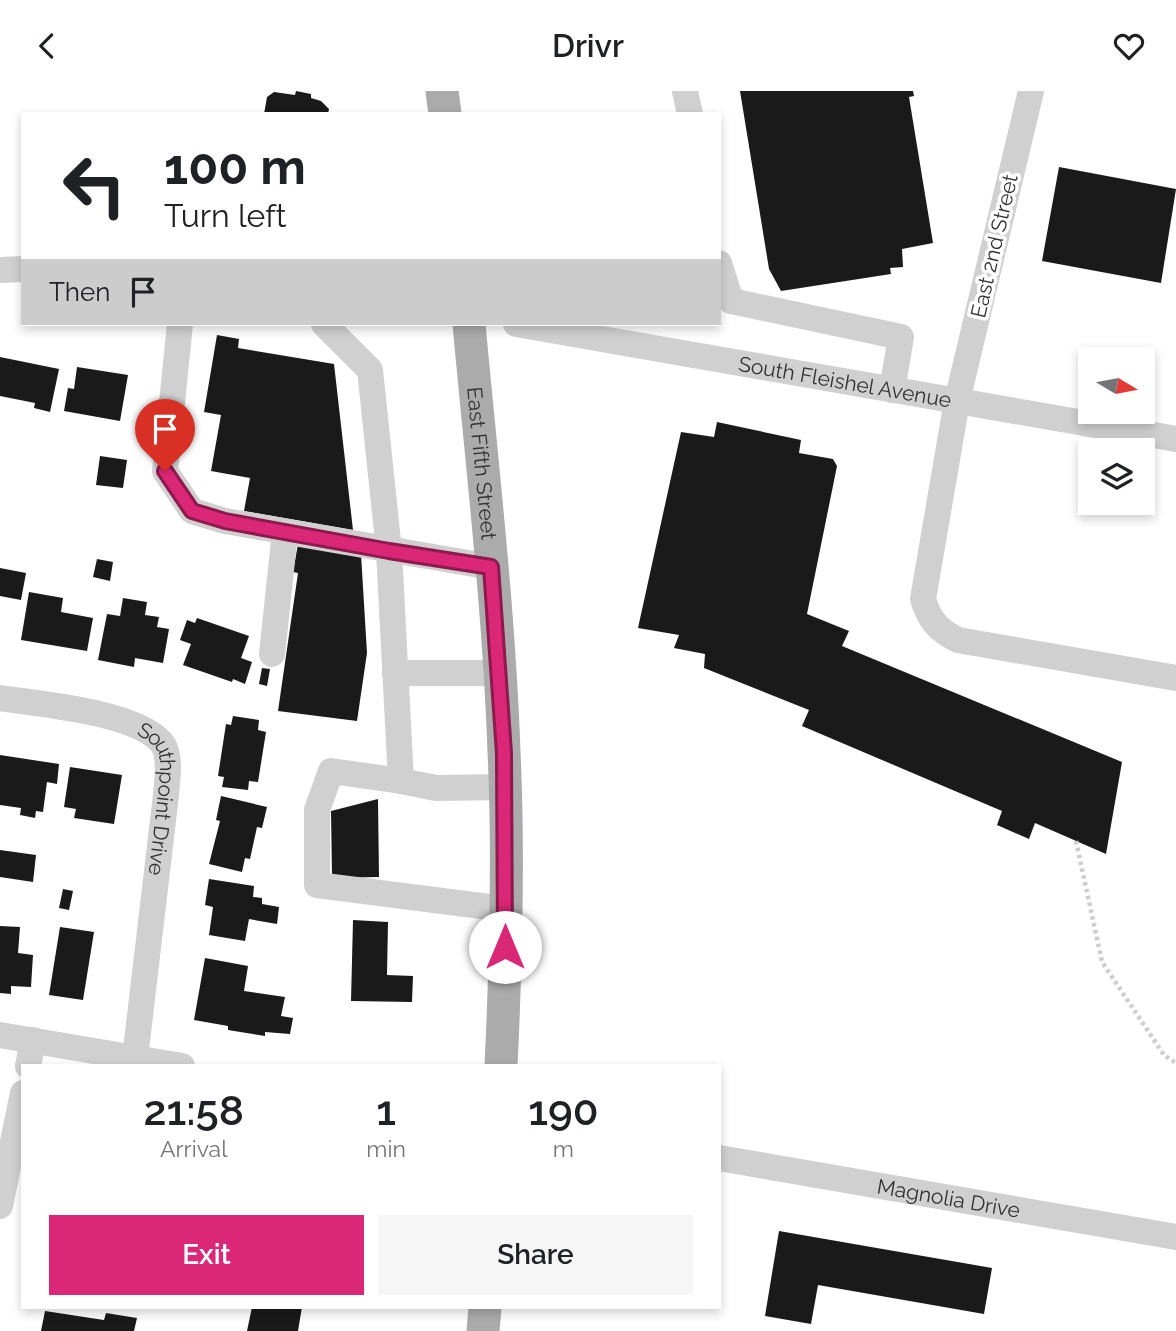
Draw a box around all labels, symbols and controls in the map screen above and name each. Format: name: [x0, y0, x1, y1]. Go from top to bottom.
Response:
icon: back: [28, 27, 66, 65]
text: Drivr: [552, 27, 624, 64]
icon: heart: [1110, 27, 1148, 65]
text: 100 m: [164, 138, 306, 195]
icon: left: [49, 140, 140, 231]
street label: East 2nd Street: [965, 172, 1023, 320]
text: Turn left: [164, 197, 286, 234]
icon: arrive: [124, 273, 162, 311]
text: Then: [49, 277, 110, 307]
north arrow: [1078, 347, 1155, 423]
map controls: [1078, 347, 1155, 515]
street label: South Fleishel Avenue: [737, 351, 953, 412]
street label: East Fifth Street: [463, 386, 502, 541]
pin: [135, 399, 195, 471]
icon: arrive: [146, 410, 184, 448]
button: layers: [1078, 438, 1155, 515]
street label: Southpoint Drive: [134, 716, 181, 877]
position arrow: [468, 910, 542, 984]
text: 21:58: [143, 1086, 244, 1135]
text: 1: [376, 1086, 396, 1135]
text: 190: [528, 1086, 599, 1135]
text: Arrival: [160, 1135, 227, 1162]
text: min: [366, 1135, 406, 1162]
text: m: [553, 1135, 574, 1162]
street label: Magnolia Drive: [875, 1173, 1022, 1222]
button: Exit: [49, 1215, 364, 1295]
button: Share: [378, 1215, 693, 1295]

